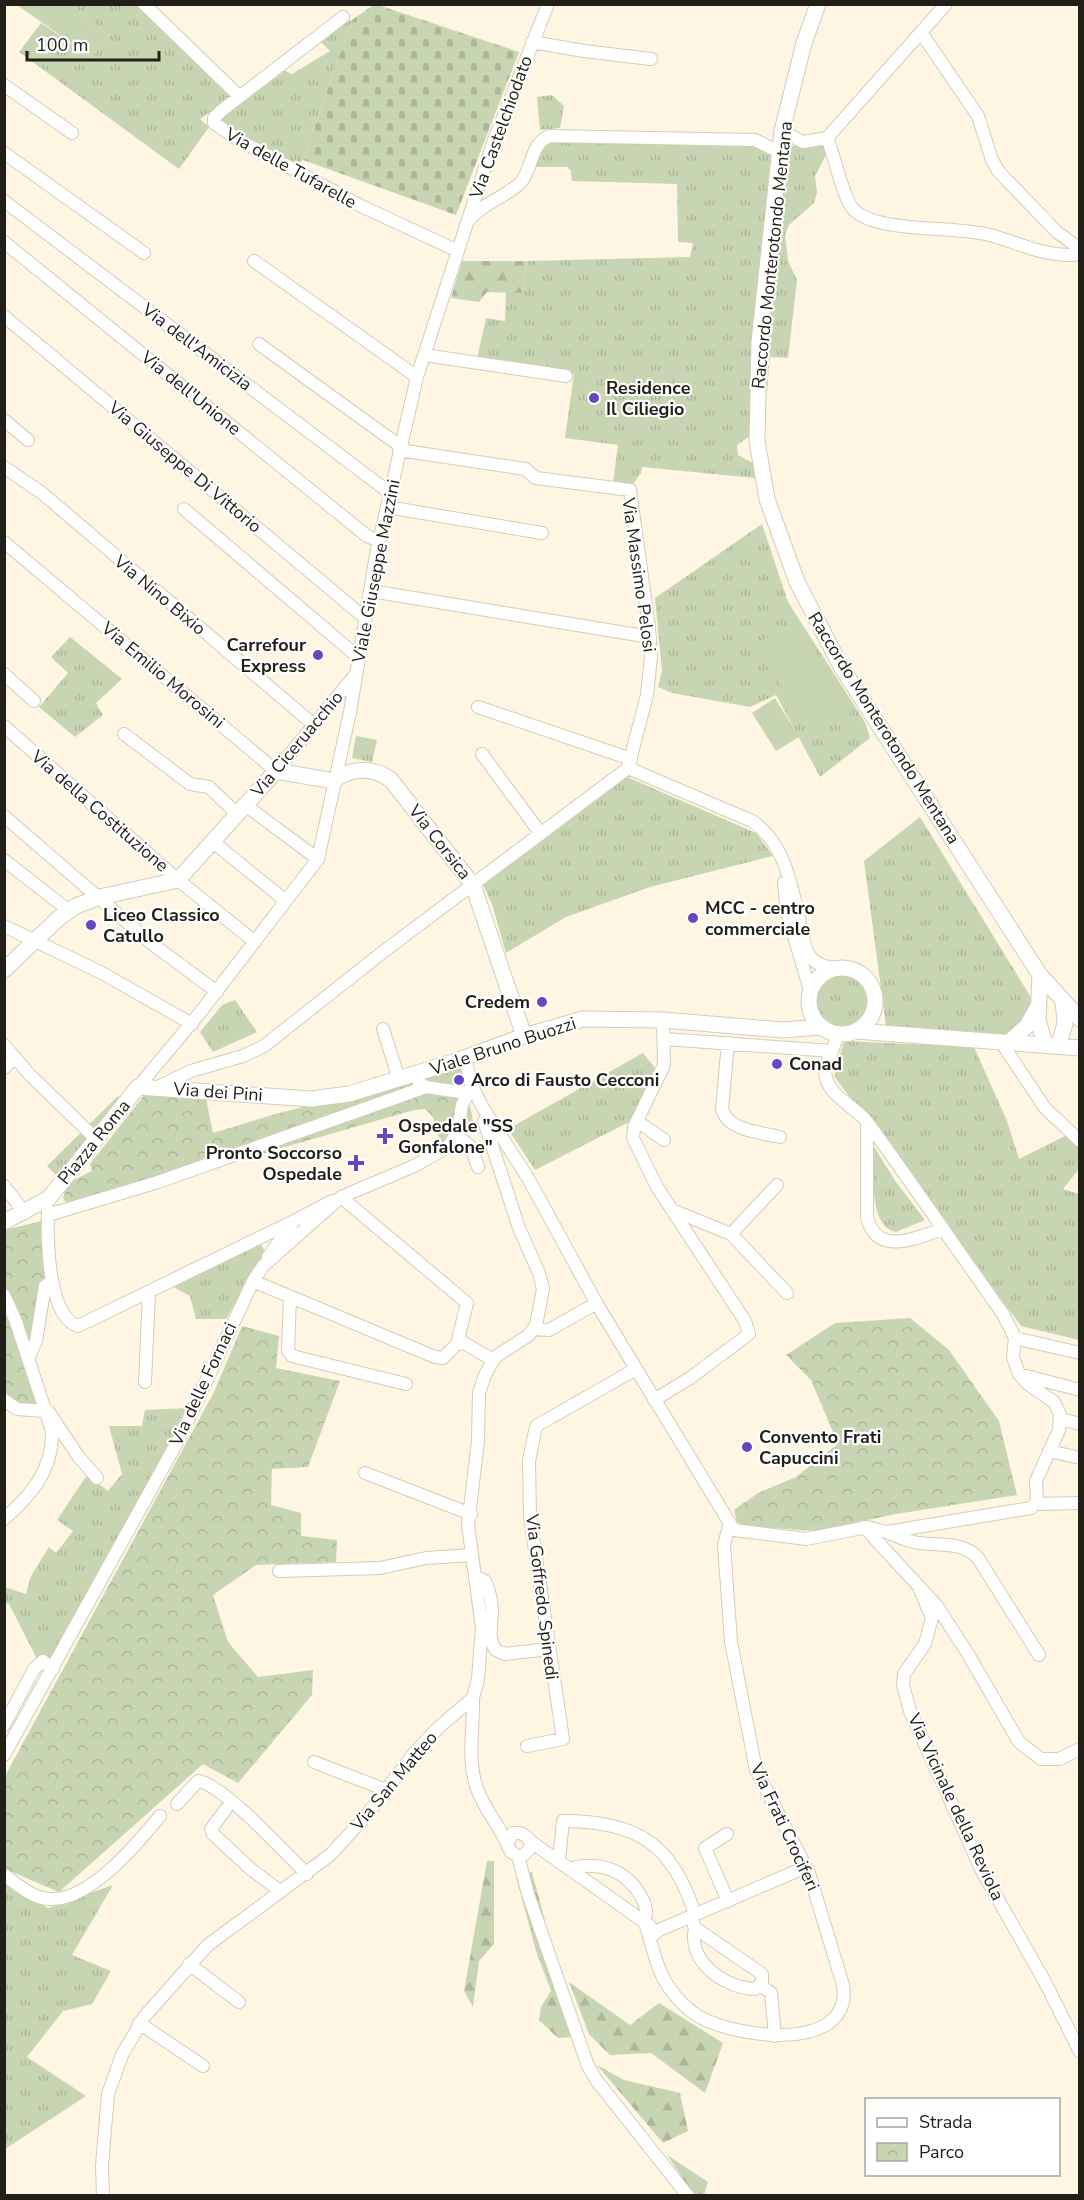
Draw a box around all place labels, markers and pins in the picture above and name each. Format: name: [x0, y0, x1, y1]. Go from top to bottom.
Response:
place label: Residence Il Ciliegio: [606, 376, 691, 421]
marker: Residence Il Ciliegio: [587, 391, 601, 405]
place label: Carrefour Express: [226, 633, 306, 678]
marker: Carrefour Express: [311, 648, 325, 662]
place label: MCC - centro commerciale: [705, 896, 815, 941]
place label: Liceo Classico Catullo: [103, 903, 220, 948]
marker: MCC - centro commerciale: [686, 911, 700, 925]
marker: Liceo Classico Catullo: [84, 918, 98, 932]
place label: Credem: [465, 990, 530, 1014]
marker: Credem: [535, 995, 549, 1009]
place label: Conad: [789, 1052, 842, 1076]
marker: Conad: [770, 1057, 784, 1071]
place label: Arco di Fausto Cecconi: [471, 1068, 659, 1092]
marker: Arco di Fausto Cecconi: [452, 1073, 466, 1087]
place label: Ospedale "SS Gonfalone": [398, 1114, 513, 1159]
marker: Ospedale "SS Gonfalone": [376, 1127, 394, 1145]
place label: Pronto Soccorso Ospedale: [206, 1141, 342, 1186]
marker: Pronto Soccorso Ospedale: [347, 1154, 365, 1172]
place label: Convento Frati Capuccini: [759, 1425, 881, 1470]
marker: Convento Frati Capuccini: [740, 1440, 754, 1454]

